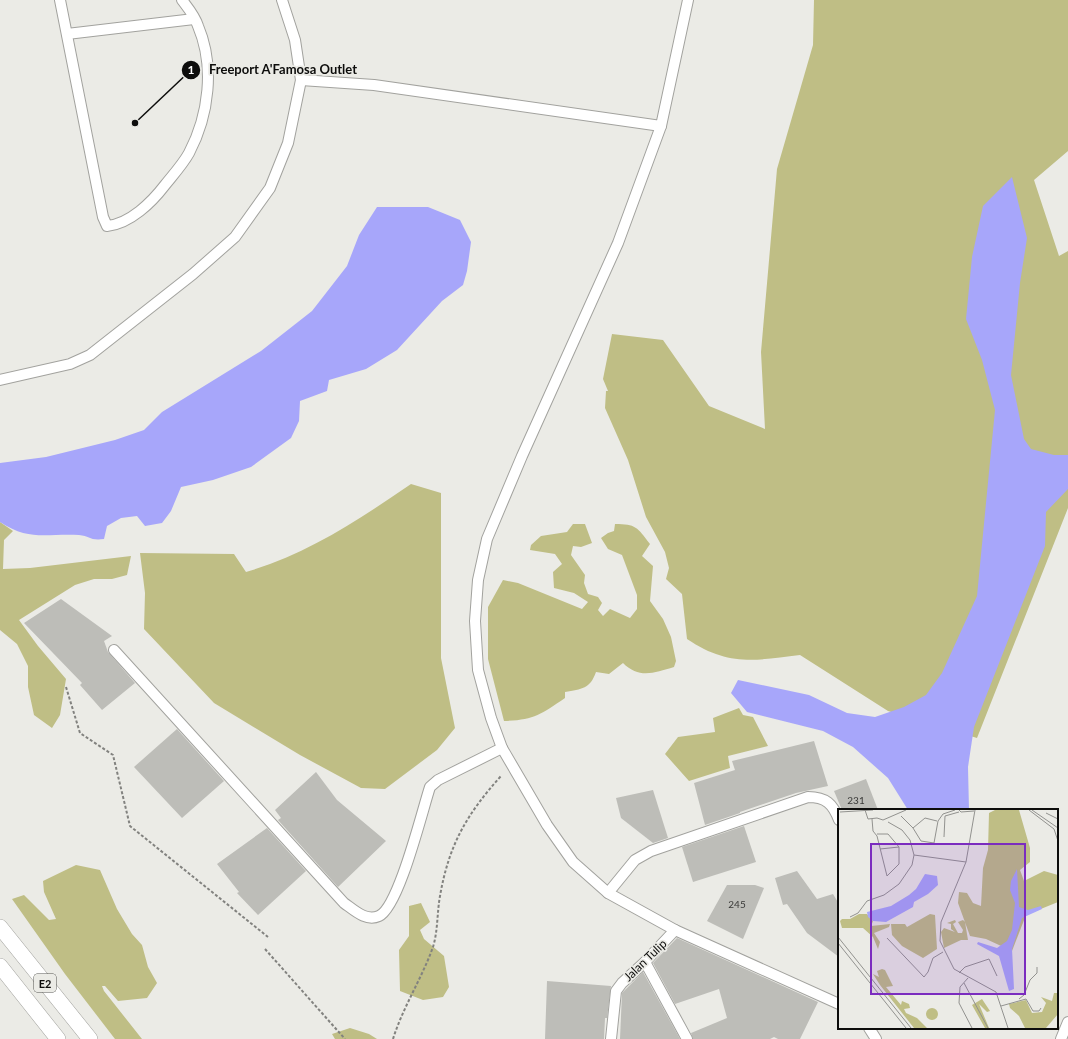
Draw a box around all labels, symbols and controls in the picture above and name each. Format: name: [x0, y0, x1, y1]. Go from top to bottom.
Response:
callout: Freeport A'Famosa Outlet: [181, 57, 366, 82]
text: Freeport A'Famosa Outlet: [209, 61, 357, 77]
text: 1: [188, 62, 195, 77]
house number: 231: [847, 794, 865, 806]
inset map: [838, 809, 1058, 1029]
house number: 245: [728, 898, 746, 910]
street label: Jalan Tulip: [620, 936, 670, 984]
road number: E2: [34, 974, 56, 992]

